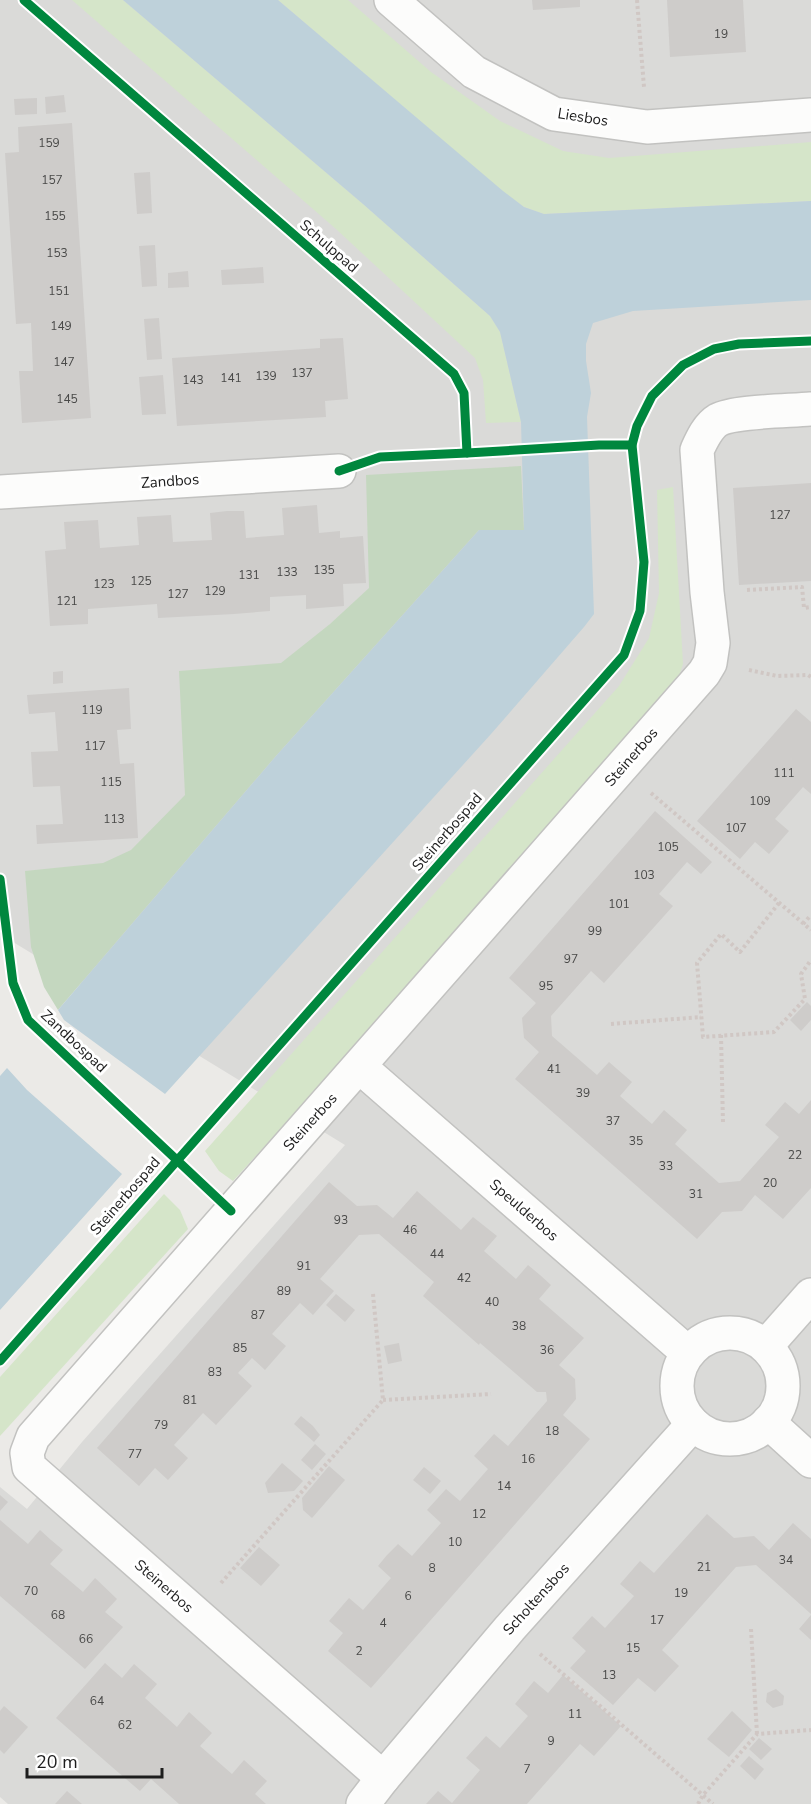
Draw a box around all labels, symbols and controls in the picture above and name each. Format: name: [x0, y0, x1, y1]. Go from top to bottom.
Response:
house number: 19: [714, 26, 728, 42]
street label: Liesbos: [556, 103, 610, 131]
house number: 159: [38, 135, 60, 151]
house number: 157: [41, 172, 63, 188]
house number: 155: [44, 208, 66, 224]
street label: Schulppad: [295, 215, 363, 277]
house number: 153: [46, 245, 68, 261]
house number: 151: [48, 283, 70, 299]
house number: 149: [50, 318, 72, 334]
house number: 147: [53, 354, 75, 370]
house number: 137: [291, 365, 313, 381]
house number: 139: [255, 368, 277, 384]
house number: 141: [220, 370, 242, 386]
house number: 143: [182, 372, 204, 388]
house number: 145: [56, 391, 78, 407]
street label: Zandbos: [140, 469, 200, 493]
house number: 127: [769, 507, 791, 523]
house number: 135: [313, 562, 335, 578]
house number: 133: [276, 564, 298, 580]
house number: 131: [238, 567, 260, 583]
house number: 125: [130, 573, 152, 589]
house number: 123: [93, 576, 115, 592]
house number: 129: [204, 583, 226, 599]
house number: 127: [167, 586, 189, 602]
house number: 121: [56, 593, 78, 609]
house number: 119: [81, 702, 103, 718]
street label: Steinerbos: [600, 723, 662, 791]
house number: 117: [84, 738, 106, 754]
house number: 111: [773, 765, 795, 781]
house number: 115: [100, 774, 122, 790]
street label: Steinerbospad: [407, 789, 487, 875]
house number: 109: [749, 793, 771, 809]
house number: 113: [103, 811, 125, 827]
house number: 107: [725, 820, 747, 836]
house number: 105: [657, 839, 679, 855]
house number: 103: [633, 867, 655, 883]
house number: 101: [608, 896, 630, 912]
house number: 99: [588, 923, 602, 939]
house number: 97: [564, 951, 578, 967]
house number: 95: [539, 978, 553, 994]
street label: Zandbospad: [37, 1005, 111, 1077]
house number: 41: [547, 1061, 561, 1077]
house number: 39: [576, 1085, 590, 1101]
street label: Steinerbos: [278, 1089, 342, 1155]
house number: 37: [606, 1113, 620, 1129]
house number: 35: [629, 1133, 643, 1149]
house number: 22: [788, 1147, 802, 1163]
street label: Steinerbospad: [85, 1153, 165, 1239]
house number: 33: [659, 1158, 673, 1174]
street label: Speulderbos: [485, 1175, 563, 1245]
house number: 20: [763, 1175, 777, 1191]
house number: 31: [689, 1186, 703, 1202]
house number: 93: [334, 1212, 348, 1228]
house number: 46: [403, 1222, 417, 1238]
house number: 44: [430, 1246, 444, 1262]
house number: 91: [297, 1258, 311, 1274]
house number: 42: [457, 1270, 471, 1286]
house number: 89: [277, 1283, 291, 1299]
house number: 40: [485, 1294, 499, 1310]
house number: 87: [251, 1307, 265, 1323]
house number: 38: [512, 1318, 526, 1334]
house number: 85: [233, 1340, 247, 1356]
house number: 36: [540, 1342, 554, 1358]
house number: 83: [208, 1364, 222, 1380]
house number: 81: [183, 1392, 197, 1408]
house number: 79: [154, 1417, 168, 1433]
house number: 18: [545, 1423, 559, 1439]
house number: 77: [128, 1446, 142, 1462]
house number: 16: [521, 1451, 535, 1467]
house number: 14: [497, 1478, 511, 1494]
house number: 12: [472, 1506, 486, 1522]
house number: 10: [448, 1534, 462, 1550]
house number: 34: [779, 1552, 793, 1568]
street label: Steinerbos: [130, 1555, 198, 1617]
street label: Scholtensbos: [498, 1559, 574, 1639]
house number: 21: [697, 1559, 711, 1575]
house number: 8: [428, 1560, 436, 1576]
house number: 70: [24, 1583, 38, 1599]
house number: 19: [674, 1585, 688, 1601]
house number: 6: [404, 1588, 412, 1604]
house number: 68: [51, 1607, 65, 1623]
house number: 17: [650, 1612, 664, 1628]
house number: 4: [379, 1615, 387, 1631]
house number: 66: [79, 1631, 93, 1647]
house number: 15: [626, 1640, 640, 1656]
house number: 2: [355, 1643, 363, 1659]
house number: 13: [602, 1667, 616, 1683]
house number: 64: [90, 1693, 104, 1709]
house number: 11: [568, 1706, 582, 1722]
house number: 62: [118, 1717, 132, 1733]
house number: 9: [547, 1733, 555, 1749]
scale bar: [27, 1741, 162, 1779]
text: 20 m: [36, 1750, 78, 1774]
house number: 7: [523, 1761, 531, 1777]

